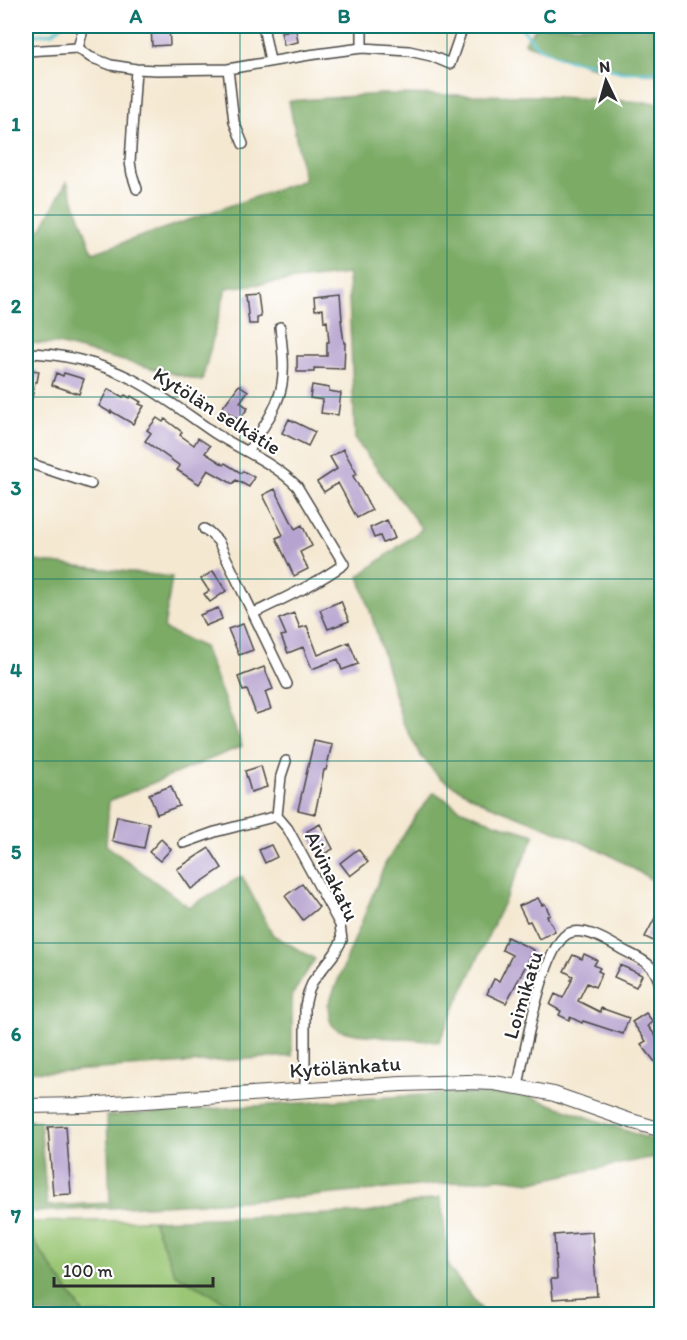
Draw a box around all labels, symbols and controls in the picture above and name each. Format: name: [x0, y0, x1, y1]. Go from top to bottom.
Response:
text: A: [129, 4, 143, 28]
text: B: [338, 4, 351, 28]
text: C: [544, 4, 557, 28]
north arrow: [576, 51, 636, 111]
text: N: [599, 57, 611, 76]
text: 1: [11, 112, 21, 136]
text: 2: [11, 294, 22, 318]
street label: Kytölän selkätie: [149, 361, 286, 460]
text: 3: [11, 476, 22, 500]
text: 4: [10, 658, 22, 682]
street label: Aivinakatu: [300, 827, 365, 925]
text: 5: [11, 840, 22, 864]
street label: Loimikatu: [497, 948, 548, 1042]
text: 6: [11, 1022, 22, 1046]
street label: Kytölänkatu: [289, 1050, 401, 1083]
text: 7: [10, 1204, 21, 1228]
scale bar: [54, 1250, 213, 1288]
text: 100 m: [63, 1260, 113, 1282]

